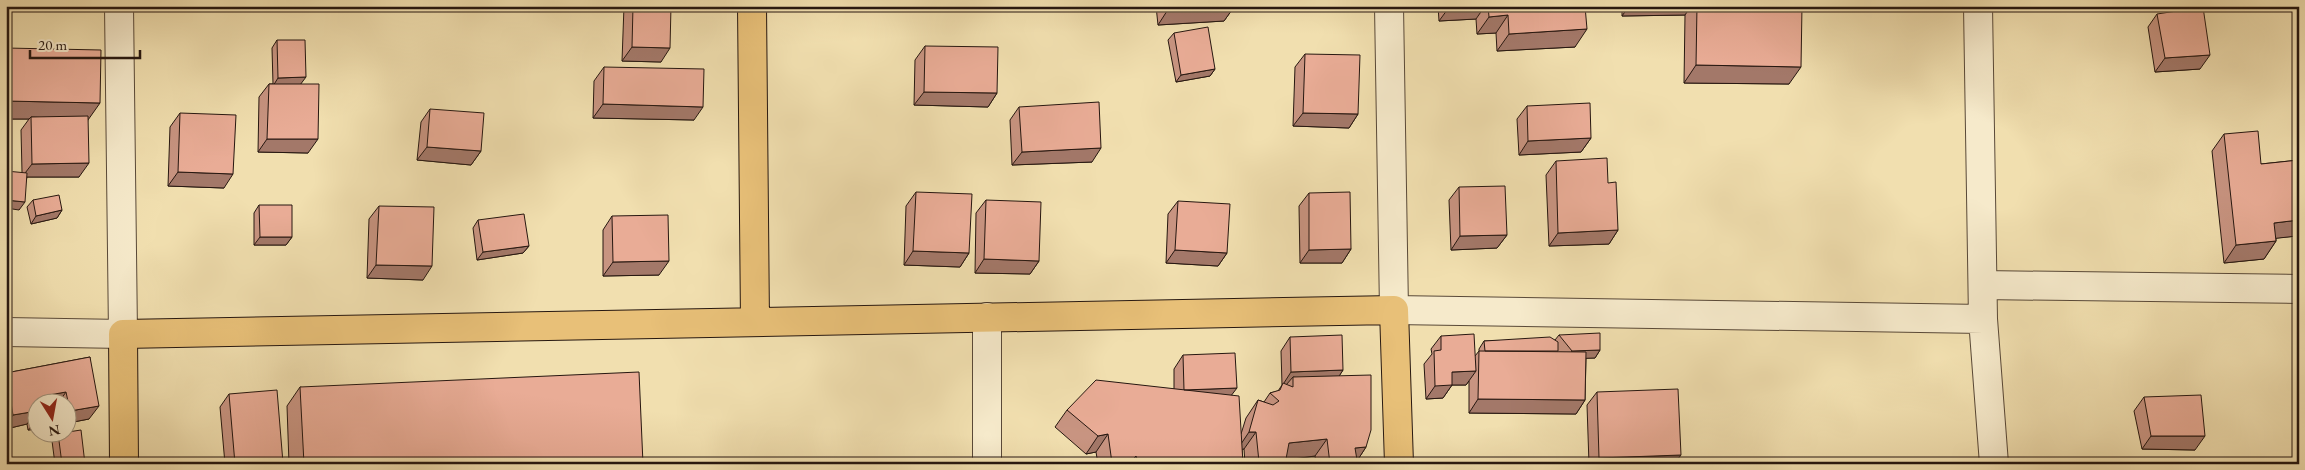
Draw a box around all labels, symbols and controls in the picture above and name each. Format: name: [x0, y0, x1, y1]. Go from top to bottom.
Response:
scale bar: [30, 28, 140, 60]
text: 20 m: [38, 35, 67, 54]
north arrow: [28, 392, 78, 442]
text: N: [47, 421, 62, 441]

